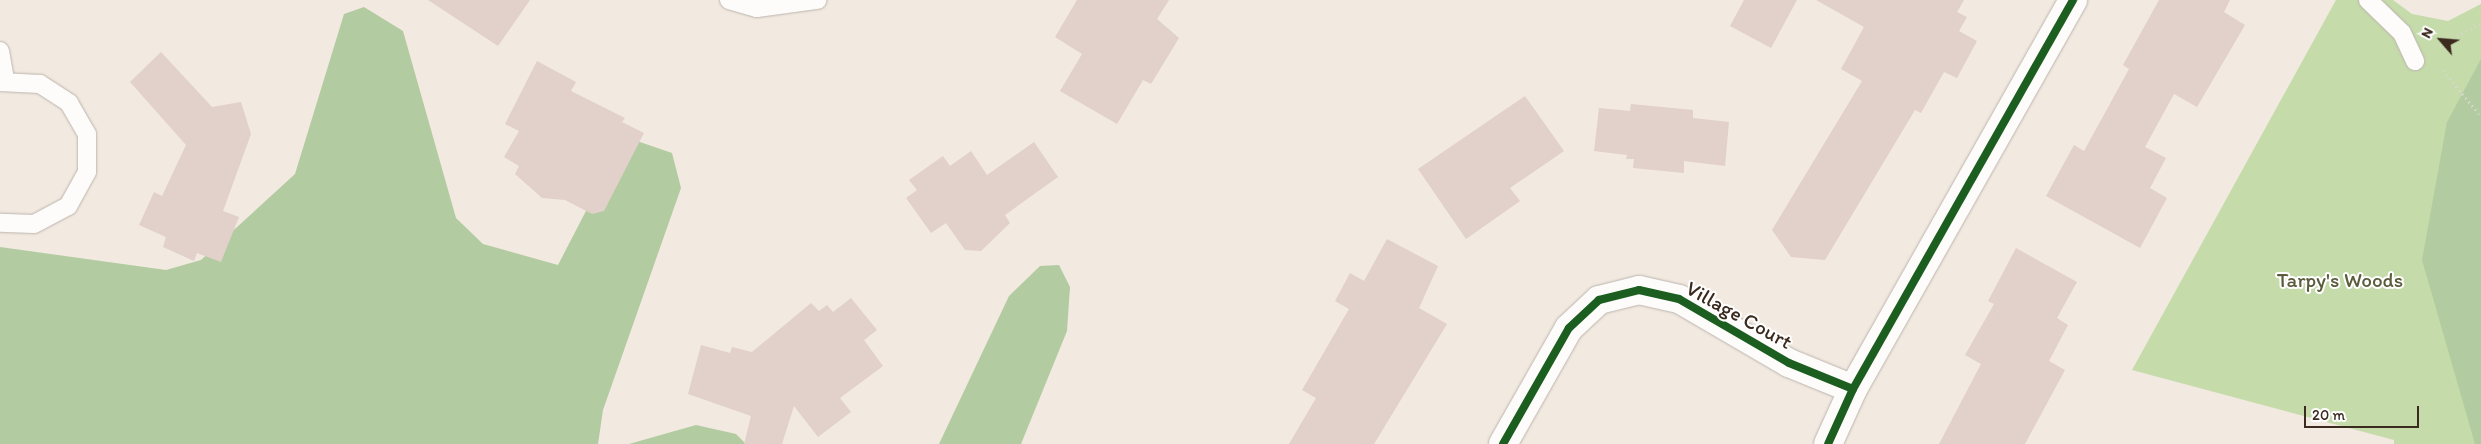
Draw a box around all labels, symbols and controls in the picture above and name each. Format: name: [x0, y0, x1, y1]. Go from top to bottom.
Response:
north arrow: [2416, 15, 2466, 65]
text: N: [2417, 25, 2437, 41]
park label: Tarpy's Woods: [2277, 267, 2403, 293]
street label: Village Court: [1682, 275, 1796, 355]
scale bar: [2306, 396, 2421, 428]
text: 20 m: [2312, 406, 2345, 424]

